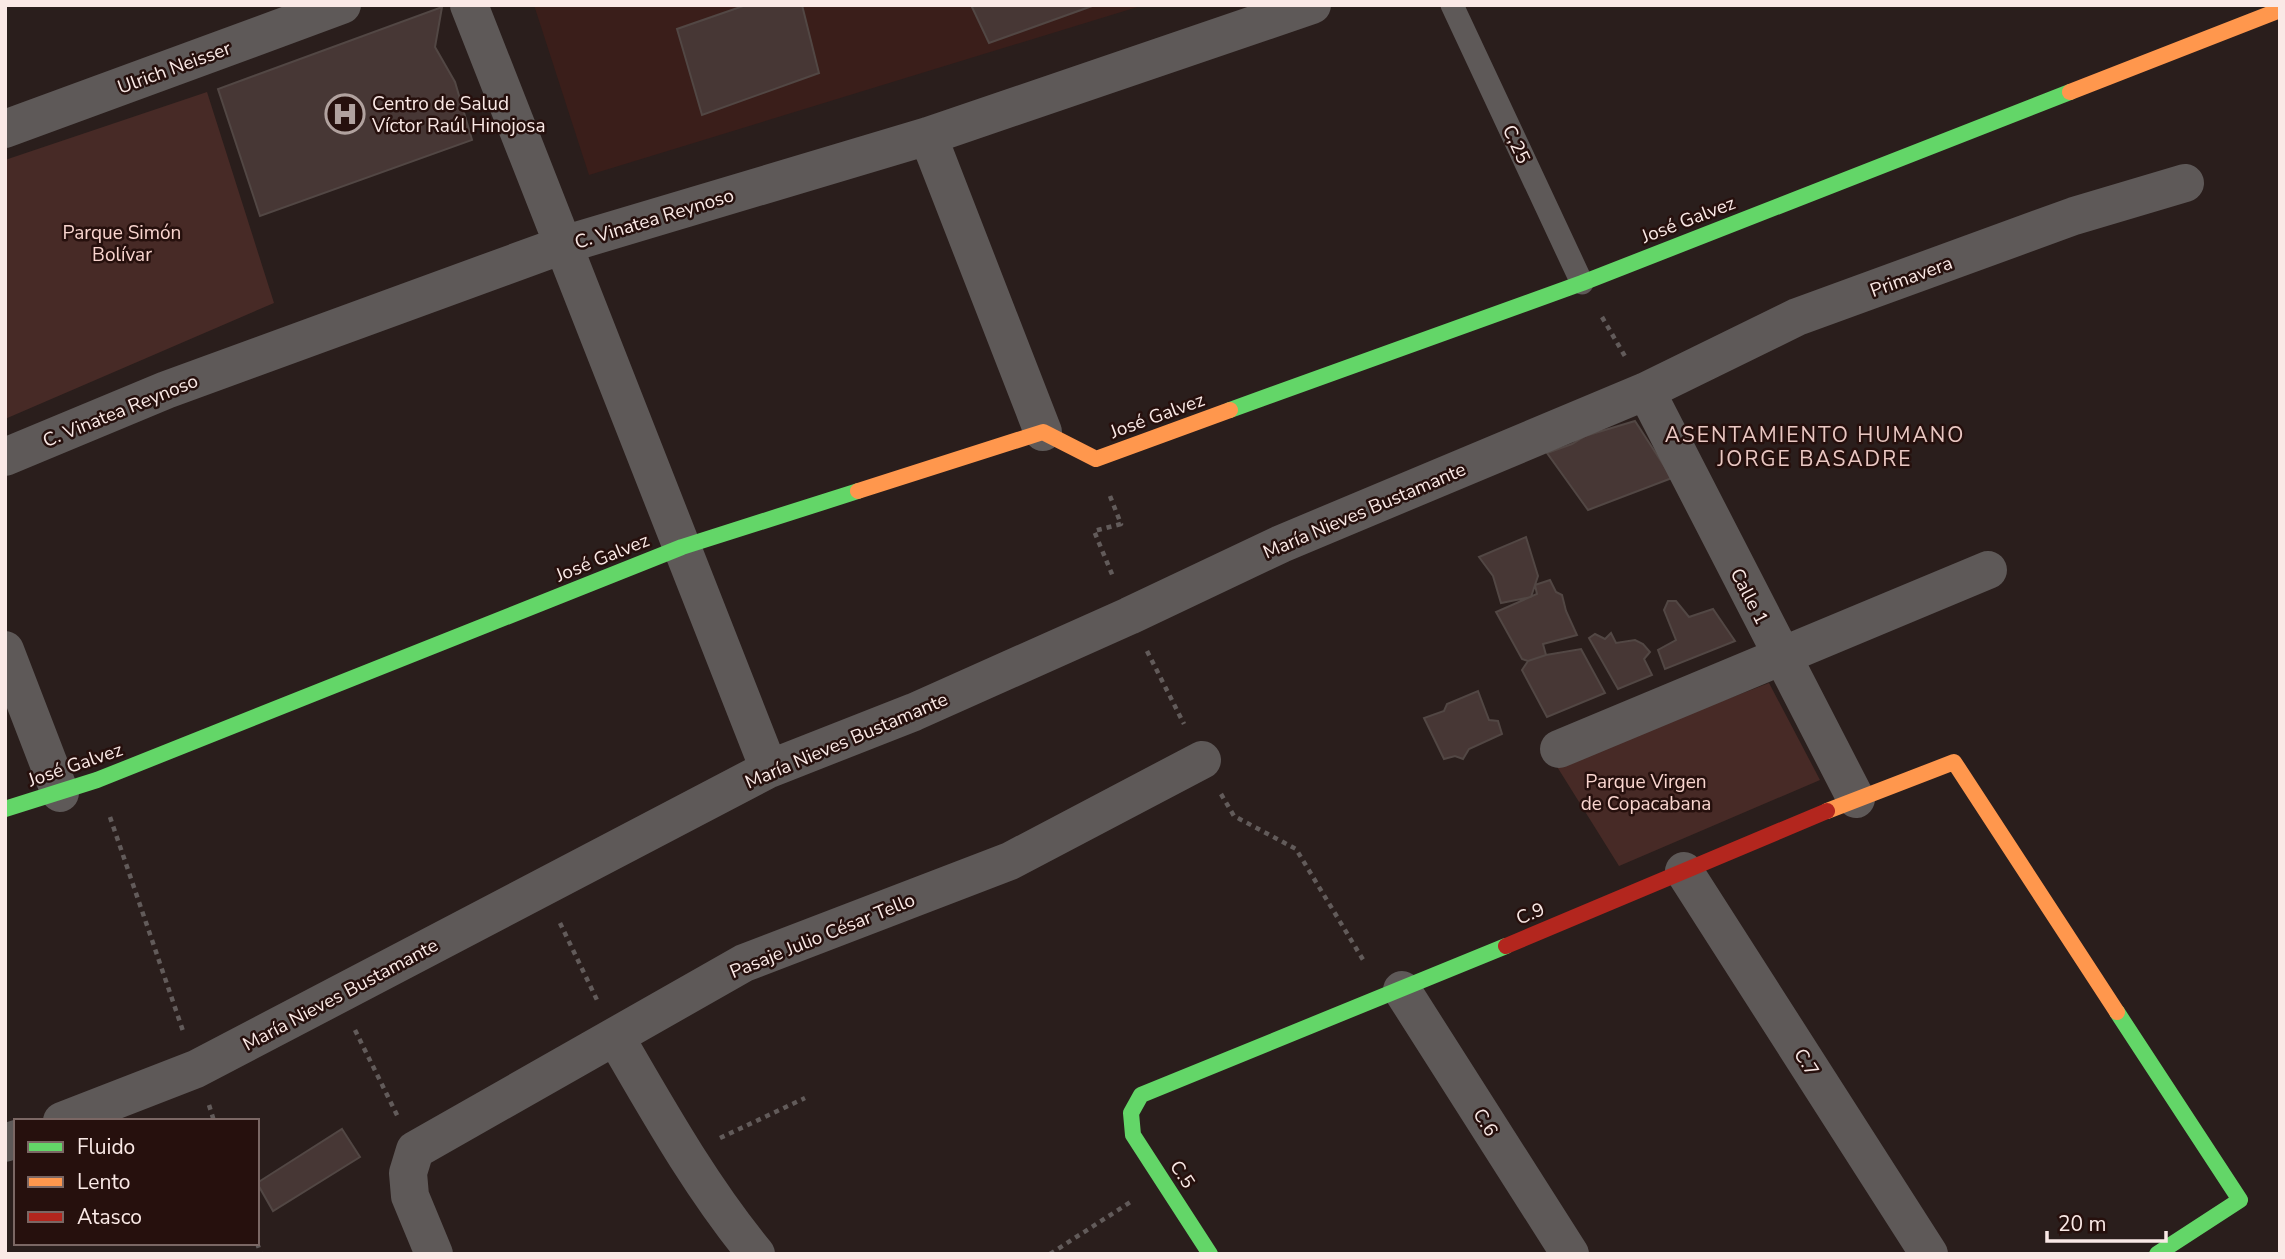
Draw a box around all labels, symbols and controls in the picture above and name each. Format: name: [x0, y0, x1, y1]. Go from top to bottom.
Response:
street label: Ulrich Neisser: [114, 35, 235, 100]
place label: Centro de Salud Víctor Raúl Hinojosa: [371, 91, 546, 139]
hospital icon: Centro de Salud Víctor Raúl Hinojosa: [324, 93, 366, 135]
street label: C,25: [1496, 121, 1536, 168]
street label: C. Vinatea Reynoso: [571, 182, 737, 256]
street label: José Galvez: [1637, 190, 1739, 250]
park label: Parque Simón Bolívar: [63, 220, 181, 268]
street label: Primavera: [1867, 250, 1956, 304]
street label: C. Vinatea Reynoso: [39, 368, 202, 454]
street label: José Galvez: [1106, 387, 1208, 445]
district label: ASENTAMIENTO HUMANO JORGE BASADRE: [1665, 421, 1965, 473]
street label: María Nieves Bustamante: [1259, 456, 1470, 565]
street label: José Galvez: [551, 527, 653, 589]
street label: Calle 1: [1724, 564, 1774, 629]
street label: María Nieves Bustamante: [741, 686, 952, 795]
street label: José Galvez: [24, 737, 126, 794]
park label: Parque Virgen de Copacabana: [1581, 769, 1711, 817]
street label: Pasaje Julio César Tello: [726, 887, 919, 985]
street label: C.9: [1512, 896, 1549, 931]
street label: María Nieves Bustamante: [238, 932, 443, 1057]
street label: C.7: [1787, 1043, 1825, 1082]
street label: C.6: [1467, 1103, 1504, 1142]
legend: [14, 1119, 259, 1245]
text: Fluido: [77, 1133, 135, 1161]
street label: C.5: [1163, 1155, 1201, 1194]
text: Lento: [77, 1168, 130, 1196]
scale bar: [2047, 1200, 2166, 1244]
text: Atasco: [77, 1203, 142, 1231]
text: 20 m: [2058, 1210, 2107, 1238]

